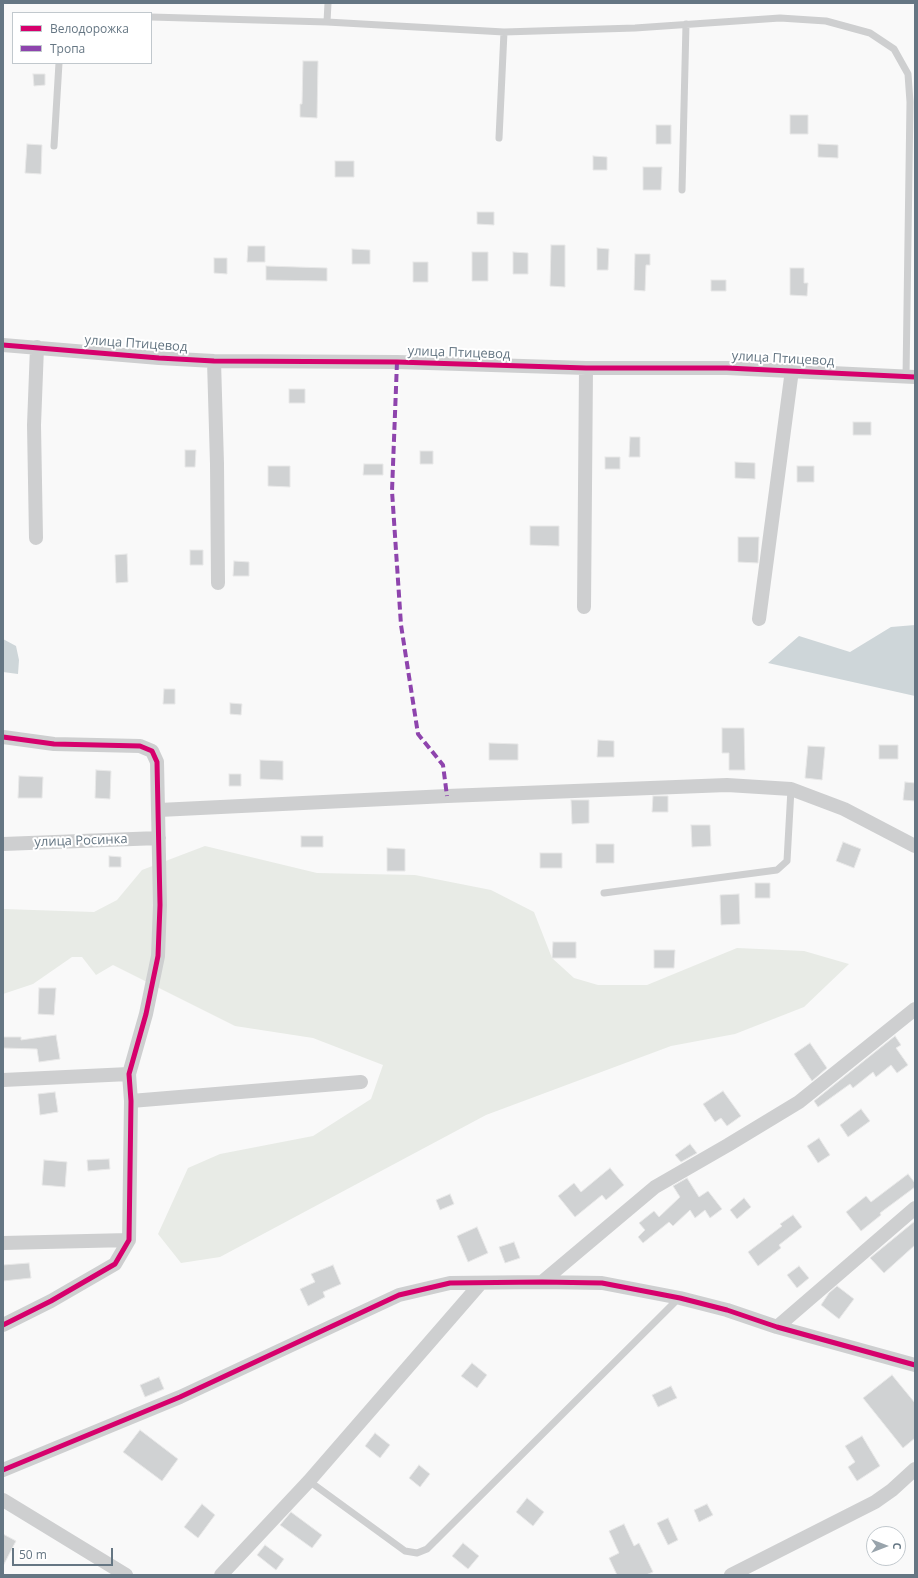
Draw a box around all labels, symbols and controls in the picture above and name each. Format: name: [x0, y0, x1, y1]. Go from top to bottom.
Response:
legend: [12, 12, 152, 64]
text: Велодорожка: [50, 20, 129, 37]
text: Тропа: [50, 40, 85, 57]
street label: улица Птицевод: [84, 333, 188, 355]
street label: улица Птицевод: [407, 343, 511, 363]
street label: улица Птицевод: [731, 349, 835, 369]
street label: улица Росинка: [34, 832, 128, 850]
north arrow: [866, 1526, 906, 1566]
scale bar: [14, 1540, 115, 1566]
text: С: [890, 1542, 905, 1550]
text: 50 m: [19, 1546, 47, 1563]

